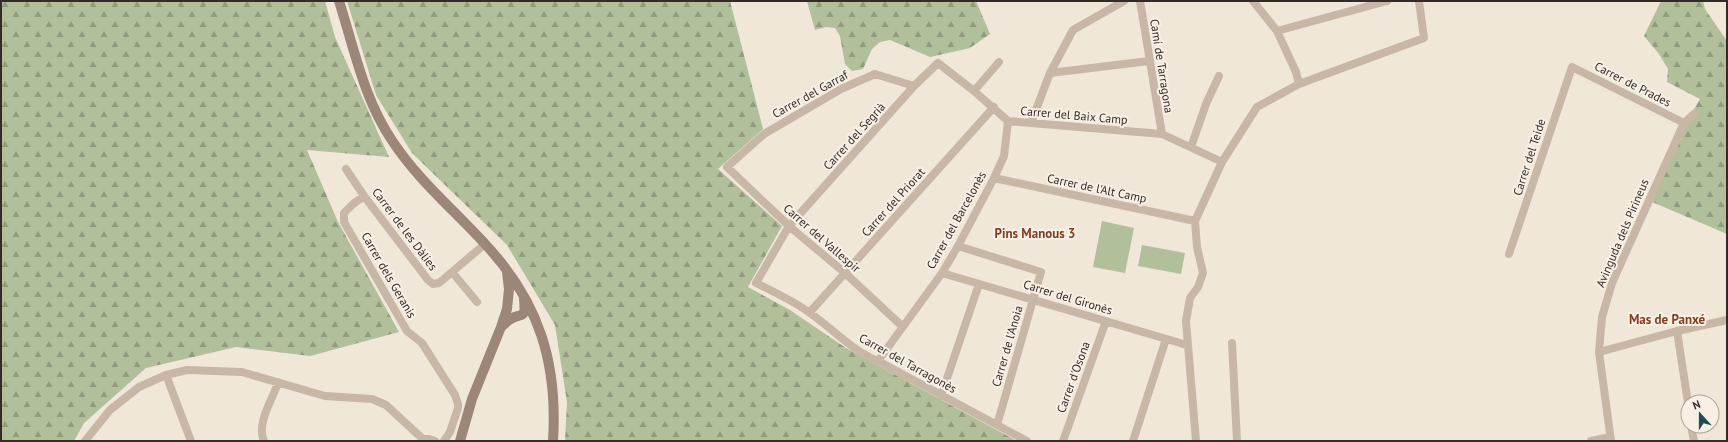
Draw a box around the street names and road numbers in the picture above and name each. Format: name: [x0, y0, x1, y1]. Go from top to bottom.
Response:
street label: Camí de Tarragona: [1147, 18, 1177, 114]
street label: Carrer de Prades: [1592, 58, 1674, 110]
street label: Carrer del Garraf: [769, 66, 852, 121]
street label: Carrer del Segrià: [820, 99, 888, 173]
street label: Carrer del Baix Camp: [1020, 103, 1128, 127]
street label: Carrer del Teide: [1510, 117, 1548, 197]
street label: Carrer del Priorat: [858, 164, 928, 240]
street label: Carrer del Barcelonès: [923, 169, 989, 271]
street label: Carrer de l'Alt Camp: [1046, 170, 1148, 206]
street label: Avinguda dels Pirineus: [1592, 176, 1652, 290]
street label: Carrer de les Dàlies: [369, 185, 441, 273]
street label: Carrer del Vallespir: [780, 200, 864, 276]
street label: Carrer dels Geranis: [358, 229, 420, 321]
street label: Carrer del Gironès: [1022, 276, 1114, 318]
street label: Carrer de l'Anoia: [988, 304, 1026, 388]
street label: Carrer del Tarragonès: [857, 330, 959, 396]
street label: Carrer d'Osona: [1053, 339, 1093, 415]

